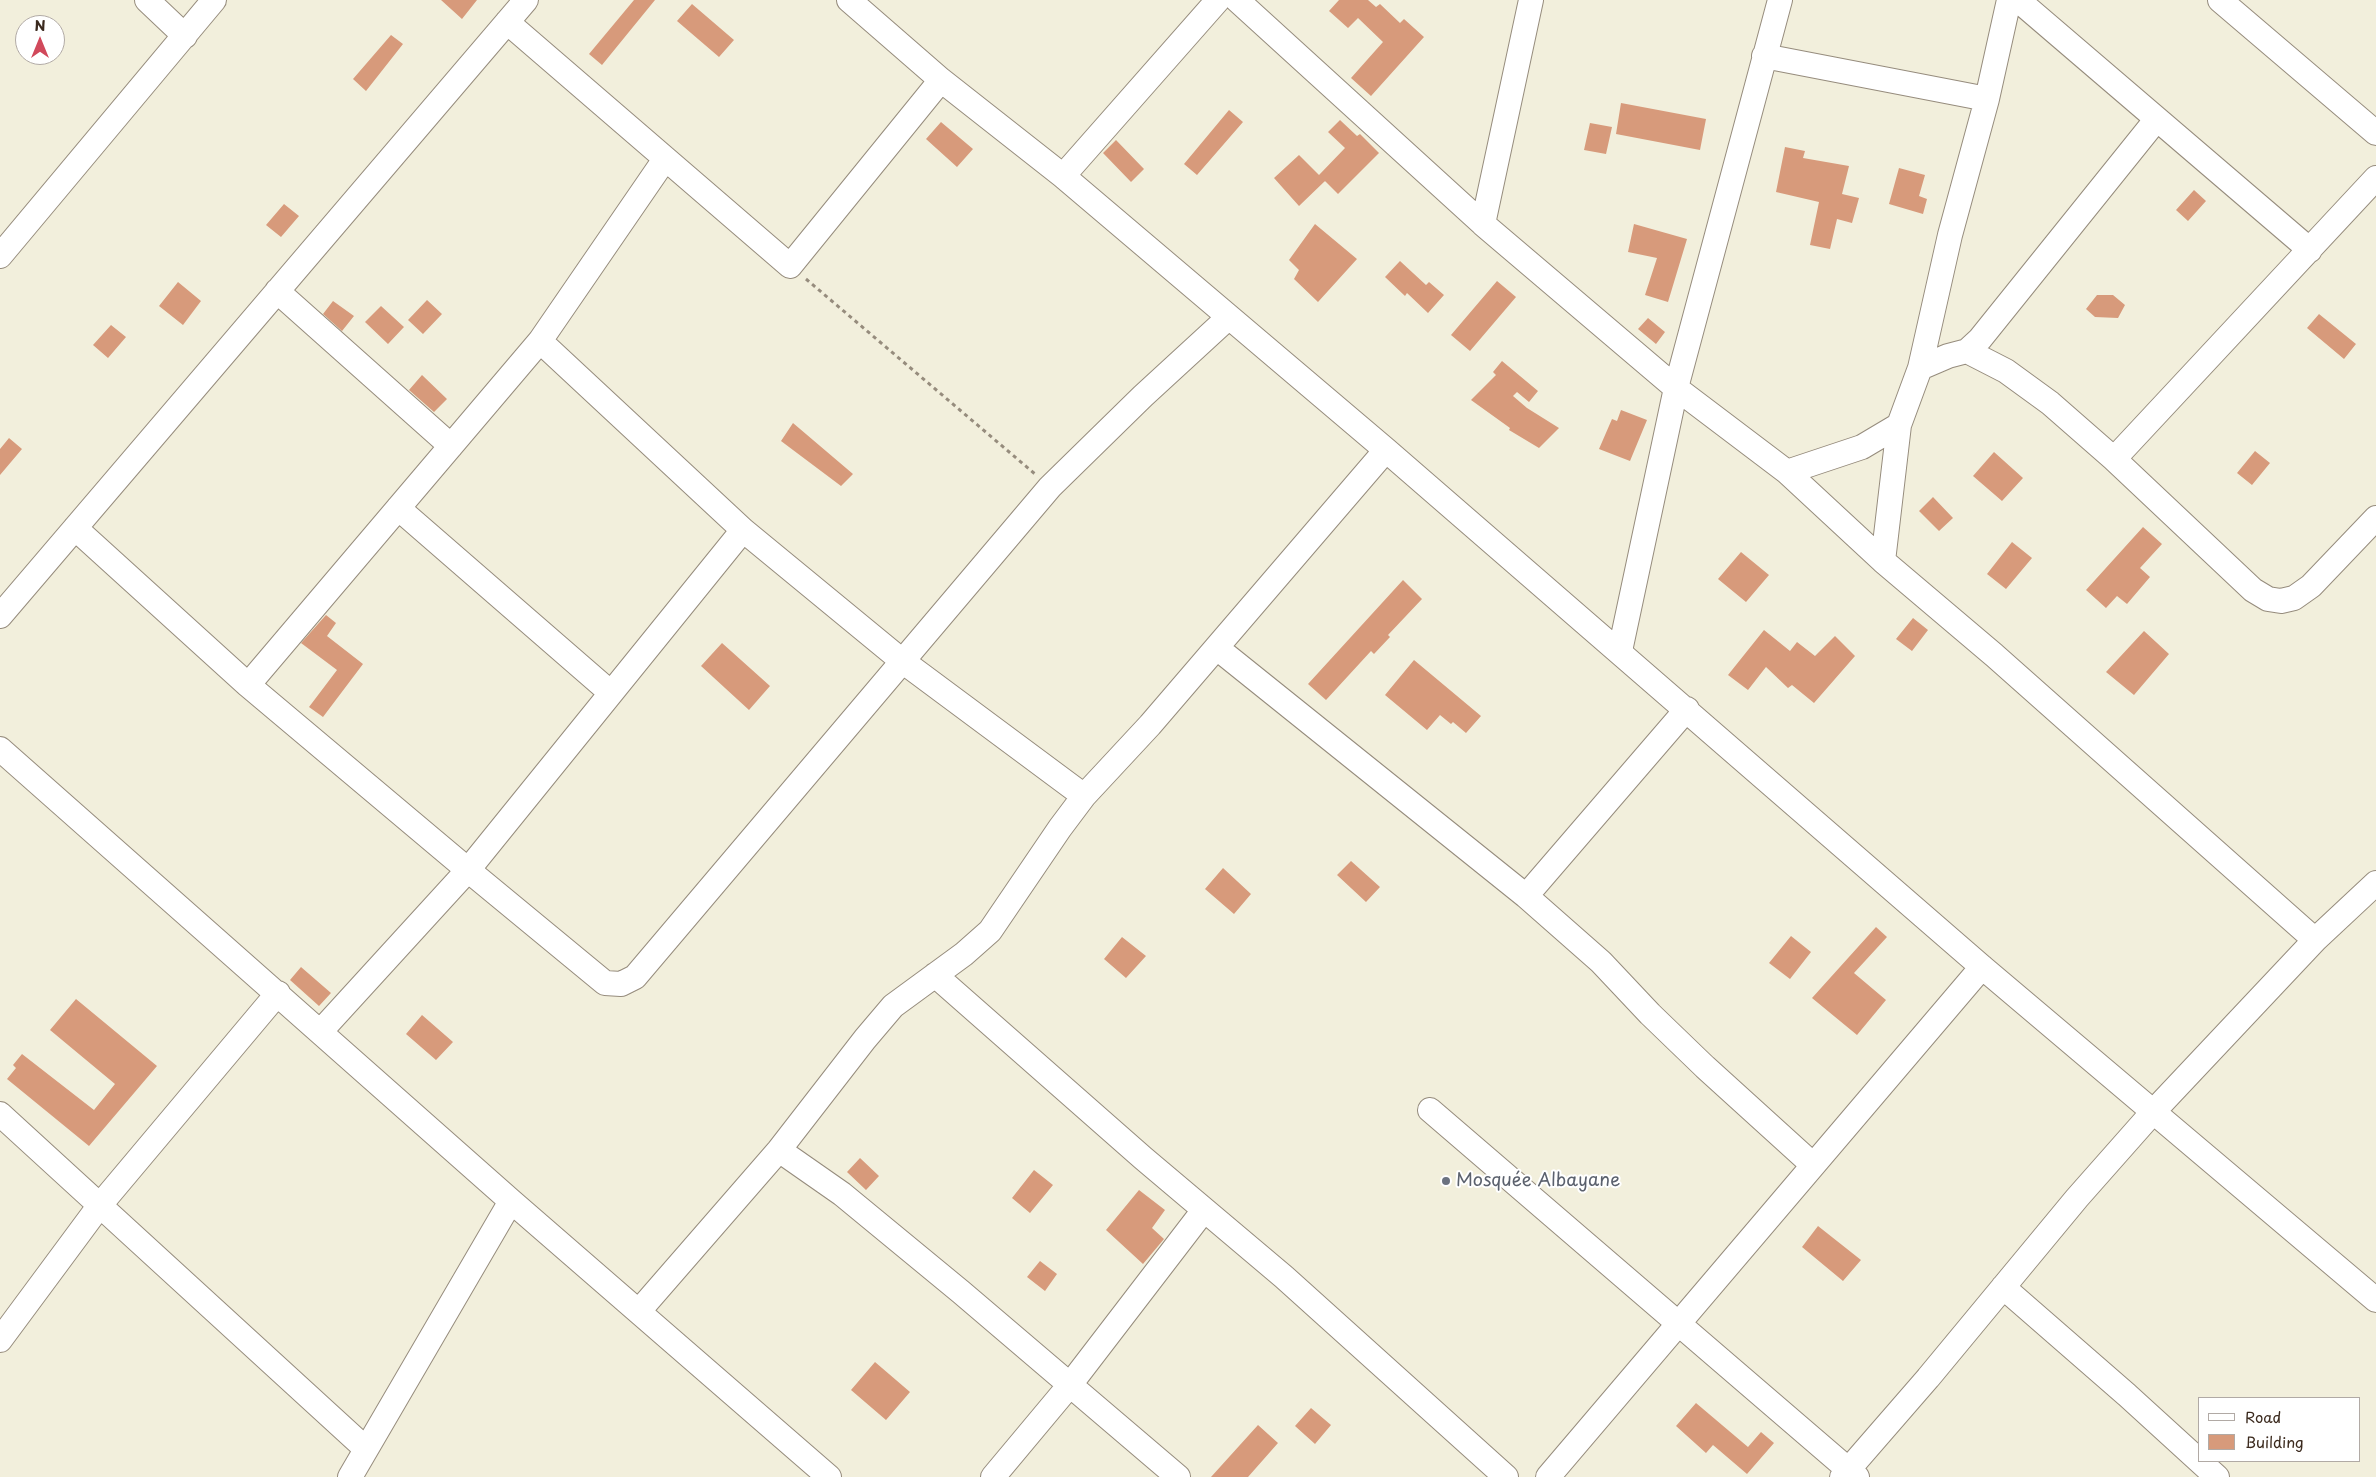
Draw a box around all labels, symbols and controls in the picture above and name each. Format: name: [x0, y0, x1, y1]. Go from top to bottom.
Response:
north arrow: [15, 15, 65, 65]
text: N: [34, 15, 46, 36]
place label: Mosquée Albayane: [1456, 1170, 1620, 1192]
marker: Mosquée Albayane: [1440, 1175, 1452, 1187]
legend: [2198, 1397, 2361, 1462]
text: Road: [2245, 1405, 2281, 1428]
text: Building: [2245, 1430, 2304, 1453]

